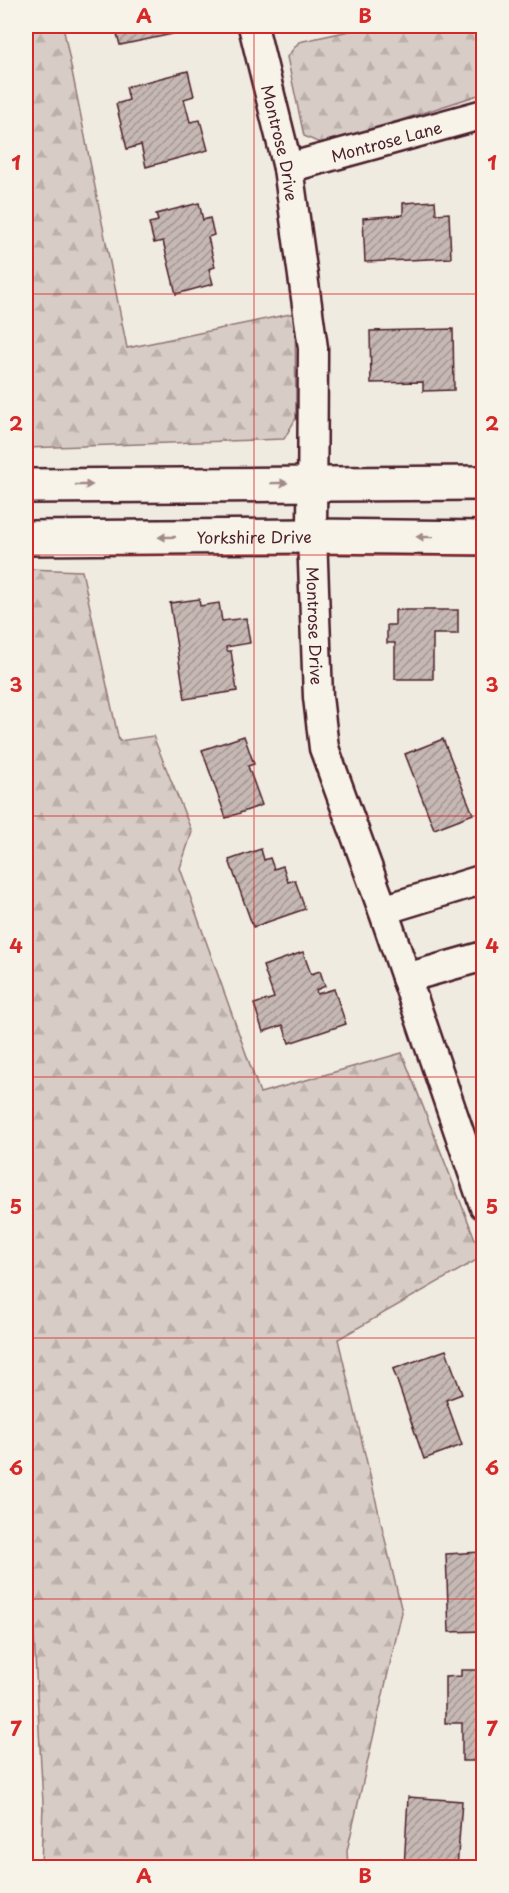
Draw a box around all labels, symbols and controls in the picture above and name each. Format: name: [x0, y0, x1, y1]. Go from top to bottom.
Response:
text: A: [136, 0, 152, 30]
text: B: [358, 0, 372, 30]
street label: Montrose Drive: [256, 82, 304, 202]
street label: Montrose Lane: [328, 114, 445, 168]
text: 1: [11, 147, 21, 177]
text: 1: [487, 147, 497, 177]
text: 2: [9, 408, 23, 438]
text: 2: [485, 408, 499, 438]
one-way arrow: [269, 478, 288, 488]
one-way arrow: [74, 480, 93, 490]
street label: Yorkshire Drive: [196, 524, 312, 549]
one-way arrow: [158, 532, 177, 542]
one-way arrow: [416, 532, 435, 542]
street label: Montrose Drive: [301, 566, 330, 686]
text: 3: [9, 669, 23, 699]
text: 3: [485, 669, 499, 699]
text: 4: [9, 930, 23, 960]
text: 4: [485, 930, 499, 960]
text: 5: [10, 1191, 22, 1221]
text: 5: [486, 1191, 498, 1221]
text: 6: [9, 1452, 23, 1482]
text: 6: [485, 1452, 499, 1482]
text: 7: [10, 1713, 22, 1743]
text: 7: [486, 1713, 498, 1743]
text: A: [136, 1860, 152, 1890]
text: B: [358, 1860, 372, 1890]

